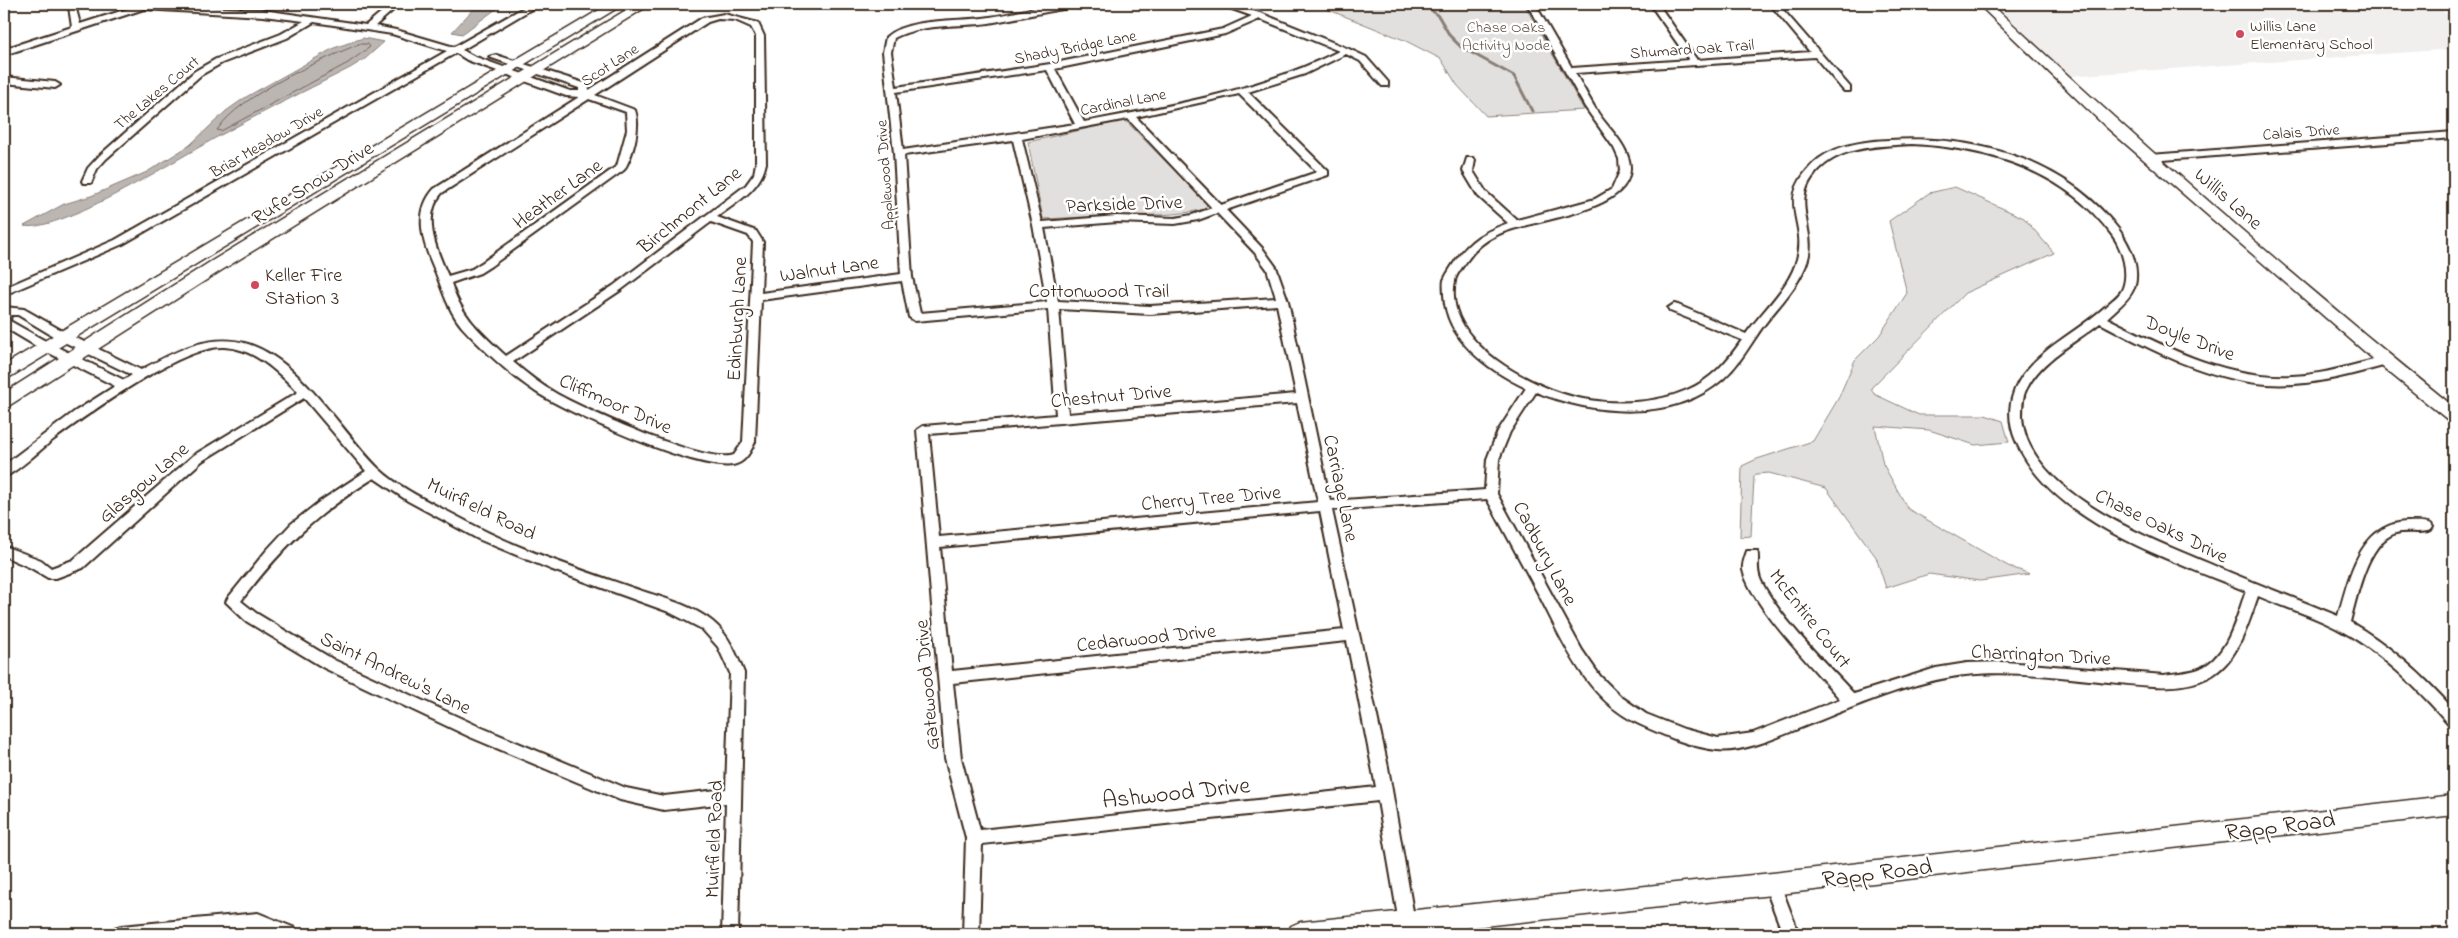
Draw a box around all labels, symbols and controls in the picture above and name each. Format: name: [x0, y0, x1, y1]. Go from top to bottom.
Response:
place label: Willis Lane Elementary School: [2250, 15, 2373, 57]
park label: Chase Oaks Activity Node: [1462, 16, 1551, 58]
street label: Shady Bridge Lane: [1012, 24, 1139, 72]
marker: Willis Lane Elementary School: [2234, 28, 2246, 40]
street label: Shumard Oak Trail: [1629, 34, 1755, 66]
street label: Scot Lane: [576, 38, 644, 93]
street label: The Lakes Court: [109, 50, 206, 137]
street label: Cardinal Lane: [1078, 83, 1169, 123]
street label: Briar Meadow Drive: [205, 100, 329, 185]
street label: Applewood Drive: [870, 118, 902, 231]
street label: Calais Drive: [2262, 118, 2341, 148]
street label: Rufe Snow Drive: [247, 135, 380, 233]
street label: Heather Lane: [508, 152, 609, 238]
street label: Birchmont Lane: [632, 160, 749, 263]
street label: Willis Lane: [2187, 162, 2268, 238]
street label: Parkside Drive: [1065, 189, 1183, 222]
street label: Walnut Lane: [778, 249, 881, 292]
street label: Edinburgh Lane: [721, 256, 757, 382]
place label: Keller Fire Station 3: [265, 262, 342, 314]
street label: Cottonwood Trail: [1029, 278, 1169, 307]
marker: Keller Fire Station 3: [249, 279, 261, 291]
street label: Doyle Drive: [2138, 308, 2239, 370]
street label: Cliffmoor Drive: [554, 367, 676, 443]
street label: Chestnut Drive: [1050, 378, 1173, 417]
street label: Carriage Lane: [1313, 432, 1365, 545]
street label: Glasgow Lane: [93, 436, 197, 532]
street label: Muirfield Road: [421, 471, 540, 549]
street label: Cherry Tree Drive: [1140, 479, 1282, 520]
street label: Chase Oaks Drive: [2089, 482, 2232, 572]
street label: Cadbury Lane: [1504, 497, 1583, 611]
street label: McEntire Court: [1761, 564, 1857, 676]
street label: Gatewood Drive: [908, 618, 949, 751]
street label: Cedarwood Drive: [1075, 618, 1217, 661]
street label: Saint Andrew's Lane: [314, 625, 475, 723]
street label: Charrington Drive: [1970, 638, 2112, 676]
street label: Ashwood Drive: [1101, 769, 1252, 820]
street label: Muirfield Road: [699, 779, 732, 899]
street label: Rapp Road: [2223, 803, 2338, 852]
street label: Rapp Road: [1820, 850, 1935, 899]

